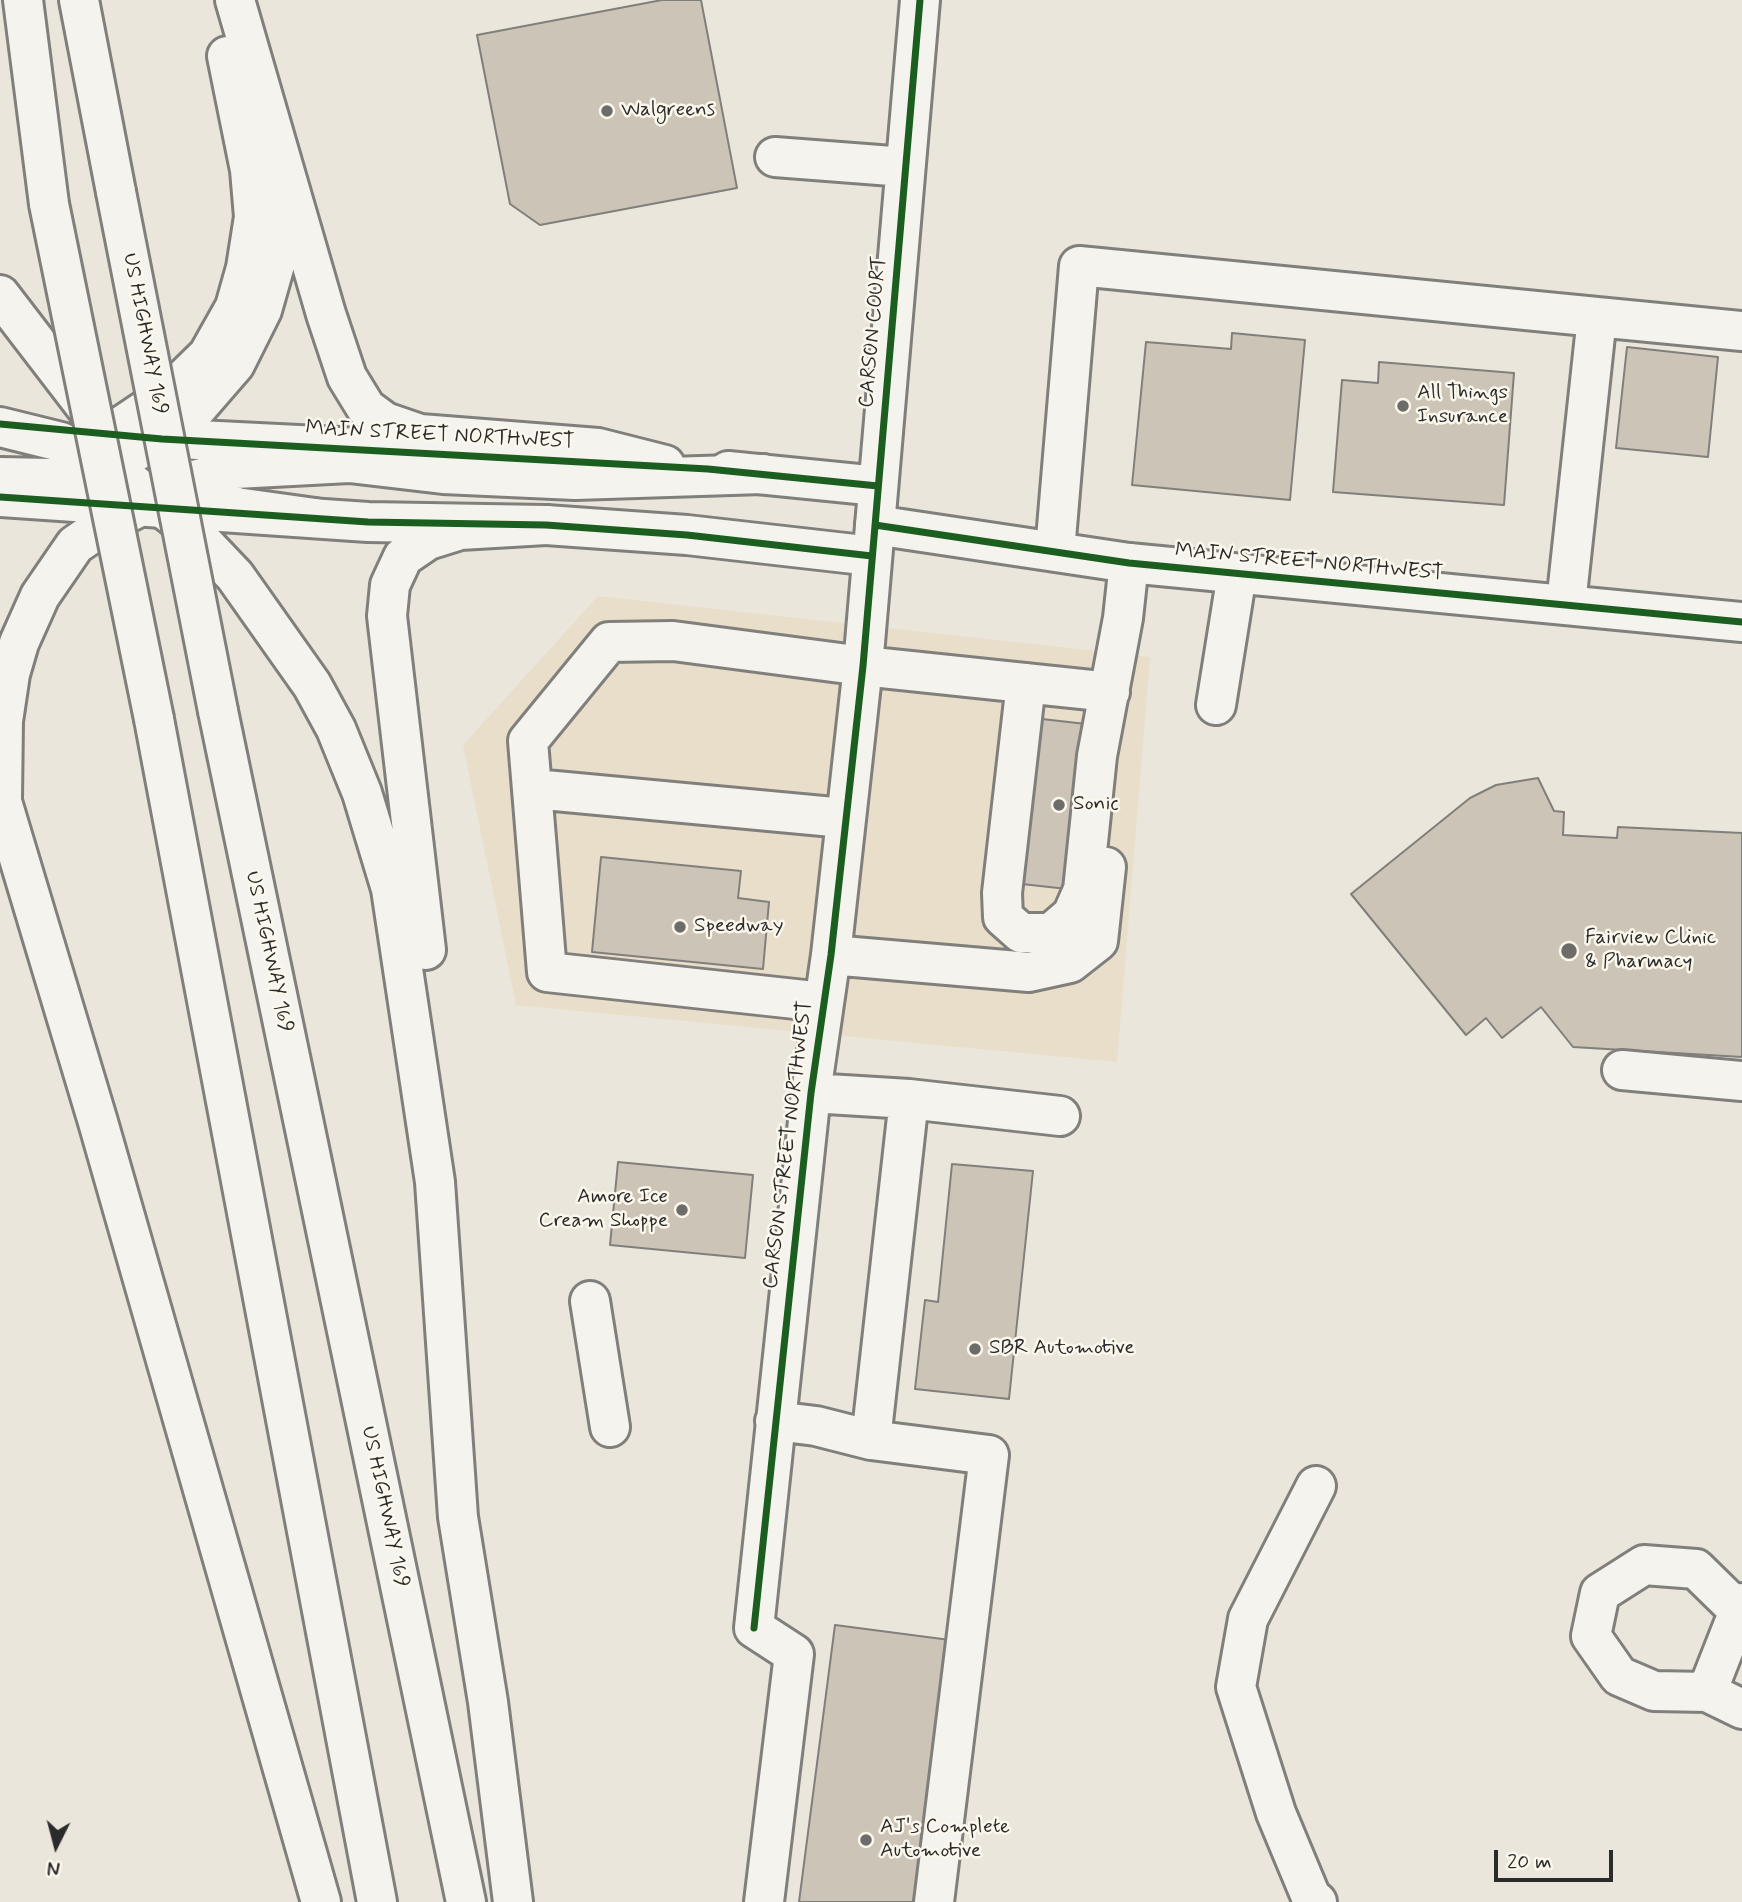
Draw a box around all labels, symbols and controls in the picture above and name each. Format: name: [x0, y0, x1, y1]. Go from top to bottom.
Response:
place label: Walgreens: [621, 98, 715, 124]
marker: Walgreens: [599, 103, 615, 119]
street label: US HIGHWAY 169: [116, 251, 172, 417]
street label: CARSON COURT: [855, 255, 893, 409]
place label: All Things Insurance: [1417, 381, 1508, 431]
marker: All Things Insurance: [1395, 398, 1411, 414]
street label: MAIN STREET NORTHWEST: [305, 416, 575, 456]
street label: MAIN STREET NORTHWEST: [1174, 539, 1444, 587]
place label: Sonic: [1073, 792, 1119, 818]
marker: Sonic: [1051, 797, 1067, 813]
street label: US HIGHWAY 169: [239, 869, 297, 1035]
place label: Speedway: [694, 914, 783, 940]
marker: Speedway: [672, 919, 688, 935]
place label: Fairview Clinic & Pharmacy: [1585, 926, 1717, 976]
marker: Fairview Clinic & Pharmacy: [1559, 941, 1579, 961]
street label: CARSON STREET NORTHWEST: [759, 999, 819, 1291]
place label: Amore Ice Cream Shoppe: [539, 1185, 668, 1235]
marker: Amore Ice Cream Shoppe: [674, 1202, 690, 1218]
place label: SBR Automotive: [989, 1336, 1135, 1362]
marker: SBR Automotive: [967, 1341, 983, 1357]
street label: US HIGHWAY 169: [355, 1424, 413, 1590]
north arrow: [21, 1811, 91, 1881]
place label: AJ's Complete Automotive: [880, 1815, 1010, 1865]
marker: AJ's Complete Automotive: [858, 1832, 874, 1848]
scale bar: [1497, 1836, 1616, 1880]
text: 20 m: [1507, 1848, 1552, 1876]
text: N: [46, 1854, 61, 1880]

